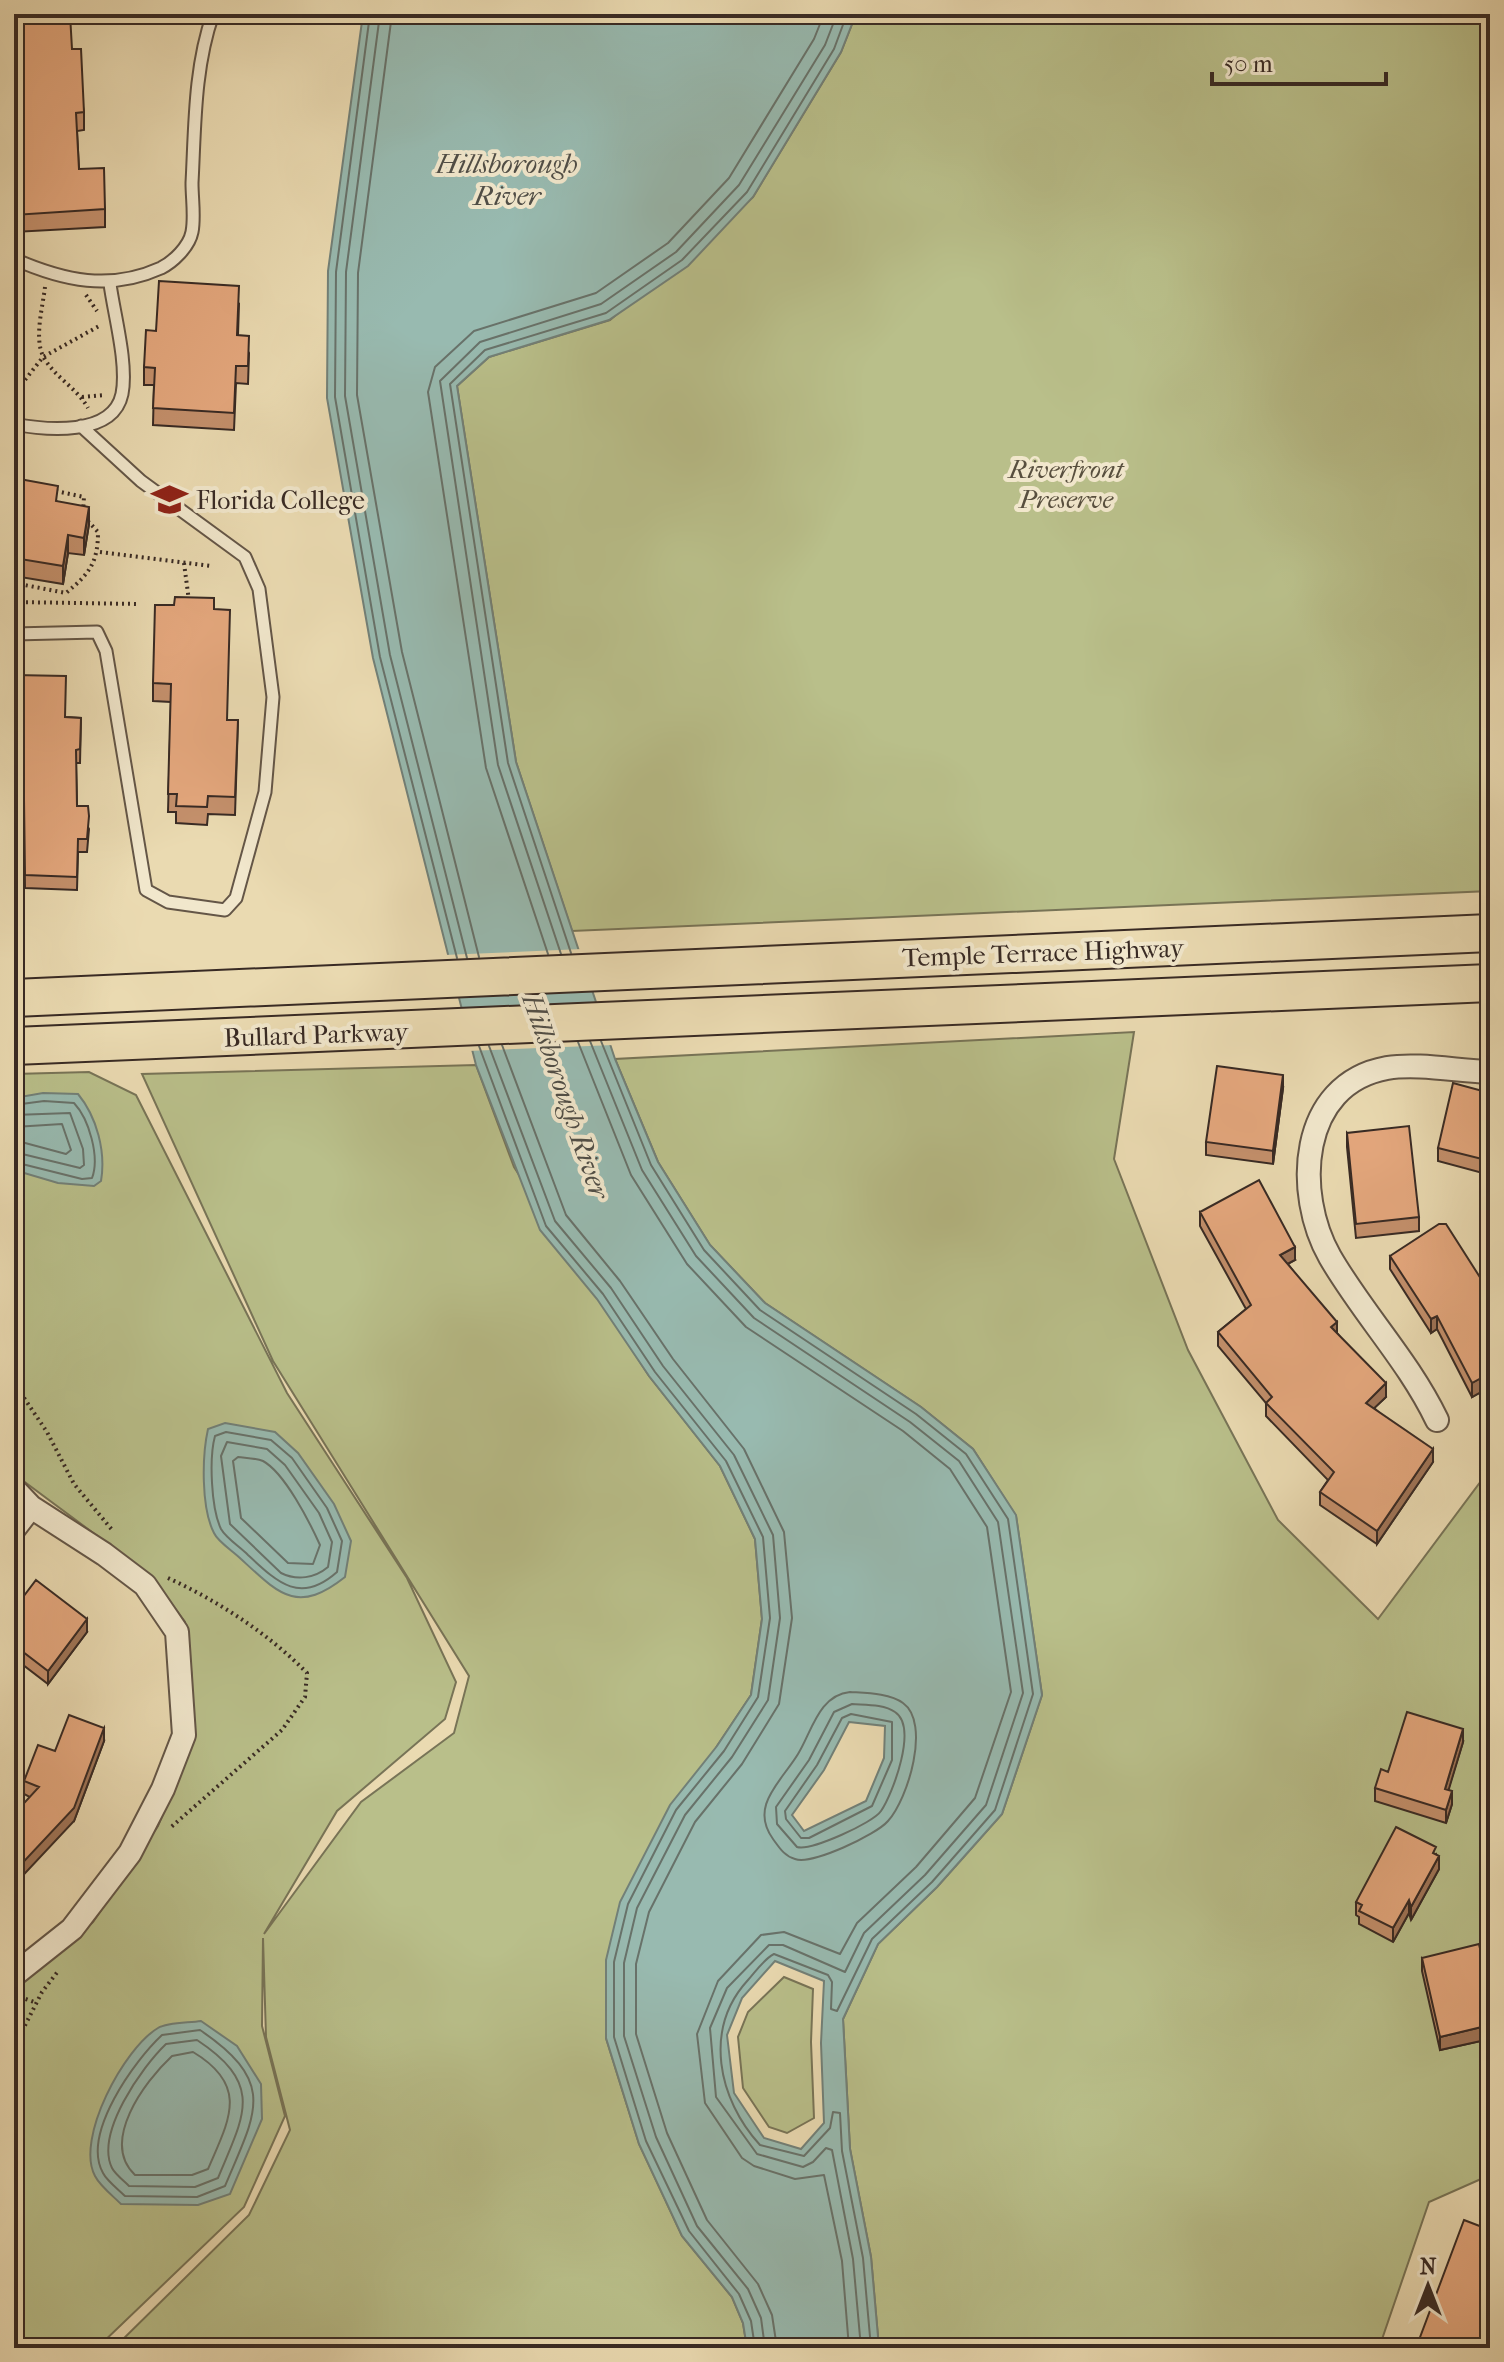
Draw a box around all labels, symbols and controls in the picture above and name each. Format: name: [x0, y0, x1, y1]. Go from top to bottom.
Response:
scale bar: [1212, 36, 1386, 86]
text: 50 m: [1224, 50, 1273, 78]
water label: Hillsborough River: [435, 147, 578, 212]
park label: Riverfront Preserve: [1007, 454, 1126, 515]
school or university icon: Florida College: [151, 481, 189, 519]
place label: Florida College: [196, 485, 365, 516]
street label: Temple Terrace Highway: [902, 933, 1186, 973]
water label: Hillsborough River: [515, 988, 617, 1205]
street label: Bullard Parkway: [223, 1016, 410, 1054]
north arrow: [1388, 2246, 1468, 2326]
text: N: [1420, 2254, 1437, 2280]

